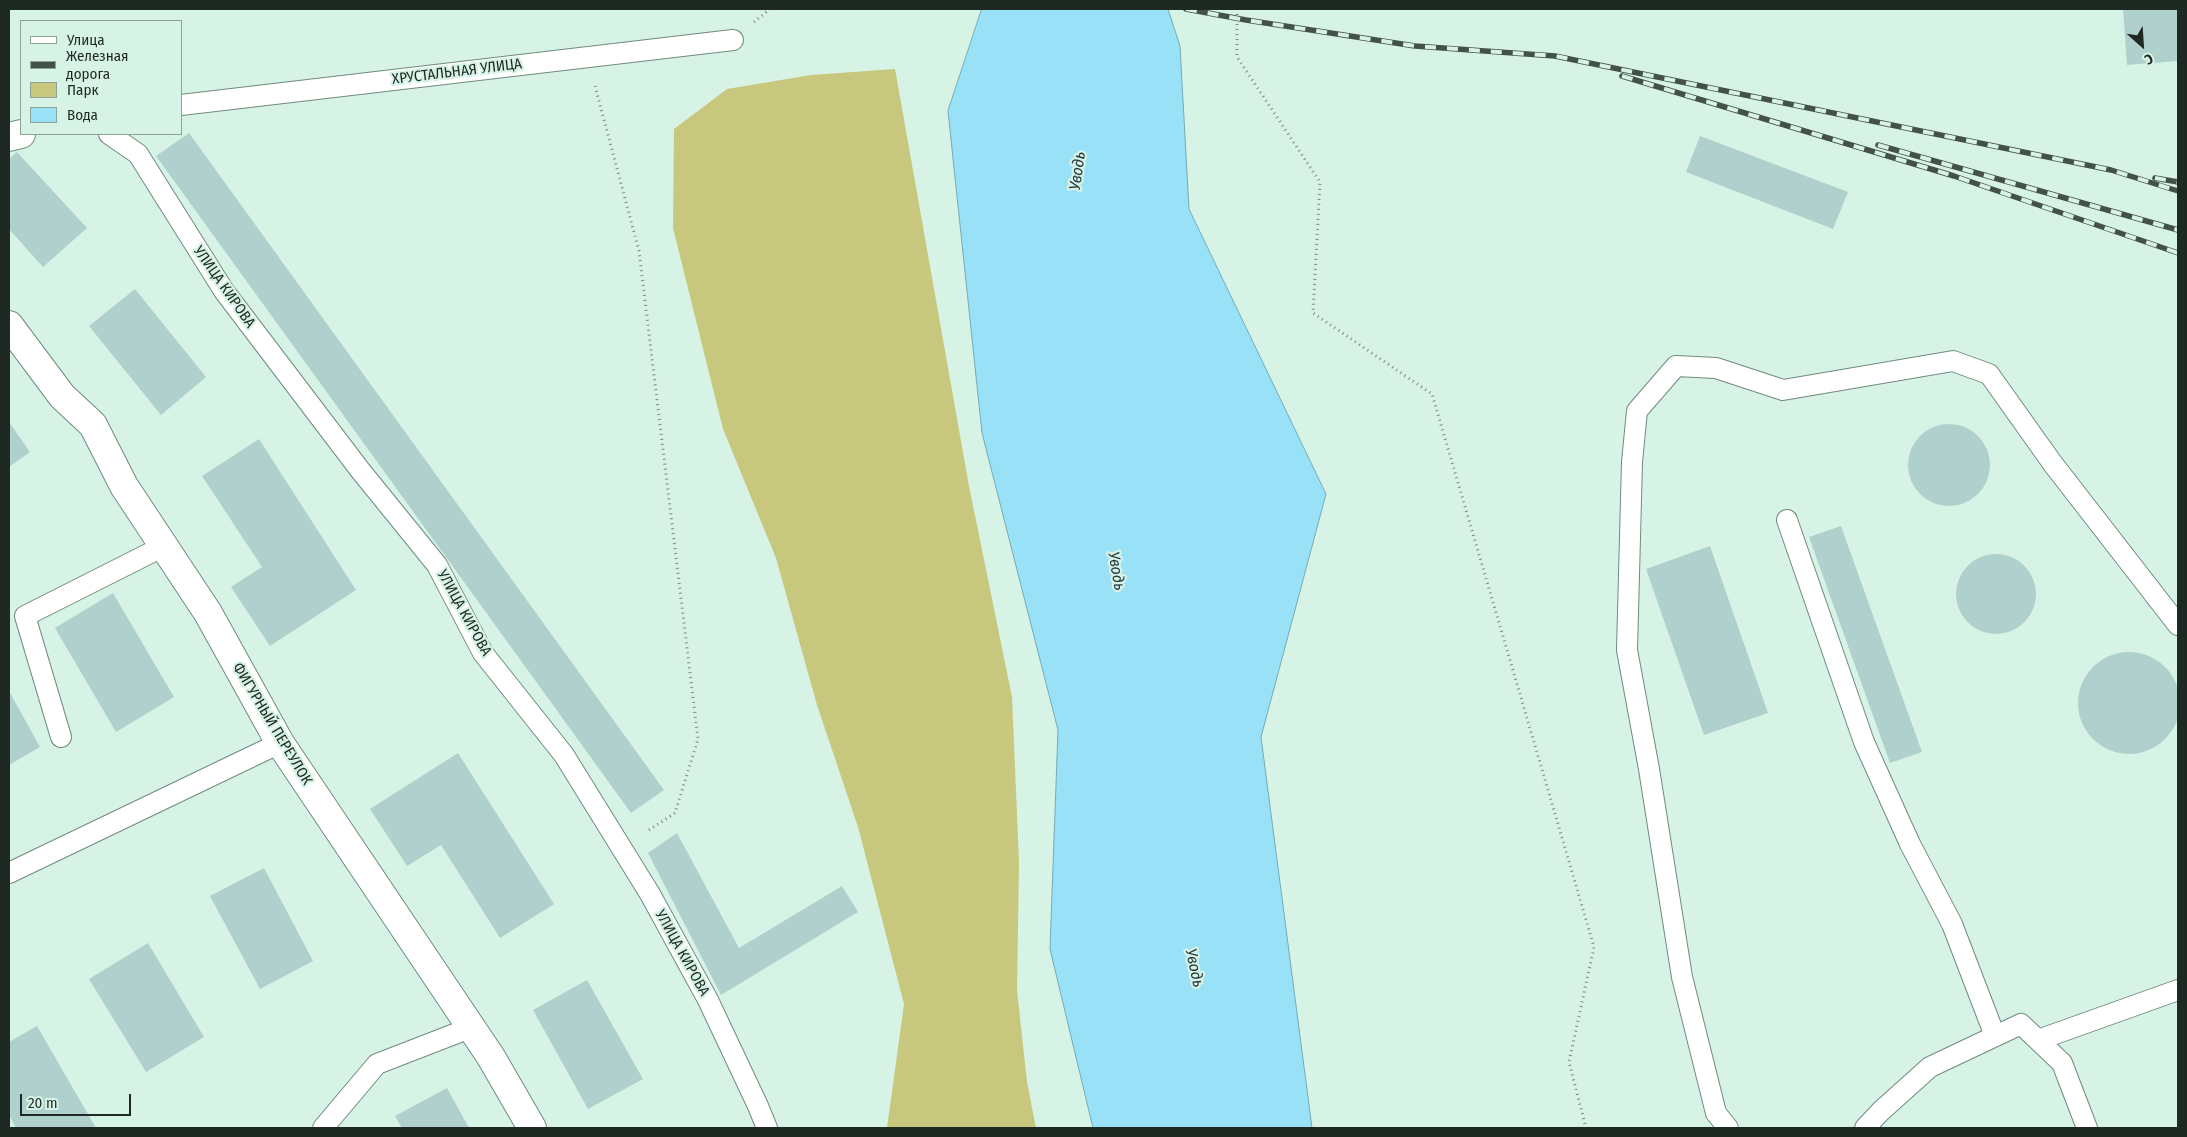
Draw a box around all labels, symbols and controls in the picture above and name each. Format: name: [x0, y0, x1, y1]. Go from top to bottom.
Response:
legend: [20, 20, 182, 135]
north arrow: [2117, 20, 2167, 70]
text: Улица: [67, 31, 105, 49]
text: Железная дорога: [66, 47, 128, 83]
text: С: [2142, 50, 2156, 68]
street label: ХРУСТАЛЬНАЯ УЛИЦА: [391, 55, 523, 89]
text: Парк: [67, 81, 98, 99]
text: Вода: [67, 106, 98, 124]
water label: Уводь: [1066, 150, 1090, 192]
street label: УЛИЦА КИРОВА: [189, 243, 259, 331]
water label: Уводь: [1103, 550, 1129, 592]
street label: УЛИЦА КИРОВА: [433, 567, 495, 659]
street label: ФИГУРНЫЙ ПЕРЕУЛОК: [228, 660, 316, 788]
street label: УЛИЦА КИРОВА: [651, 907, 713, 999]
water label: Уводь: [1181, 947, 1207, 989]
scale bar: [22, 1084, 134, 1116]
text: 20 m: [28, 1094, 58, 1112]

